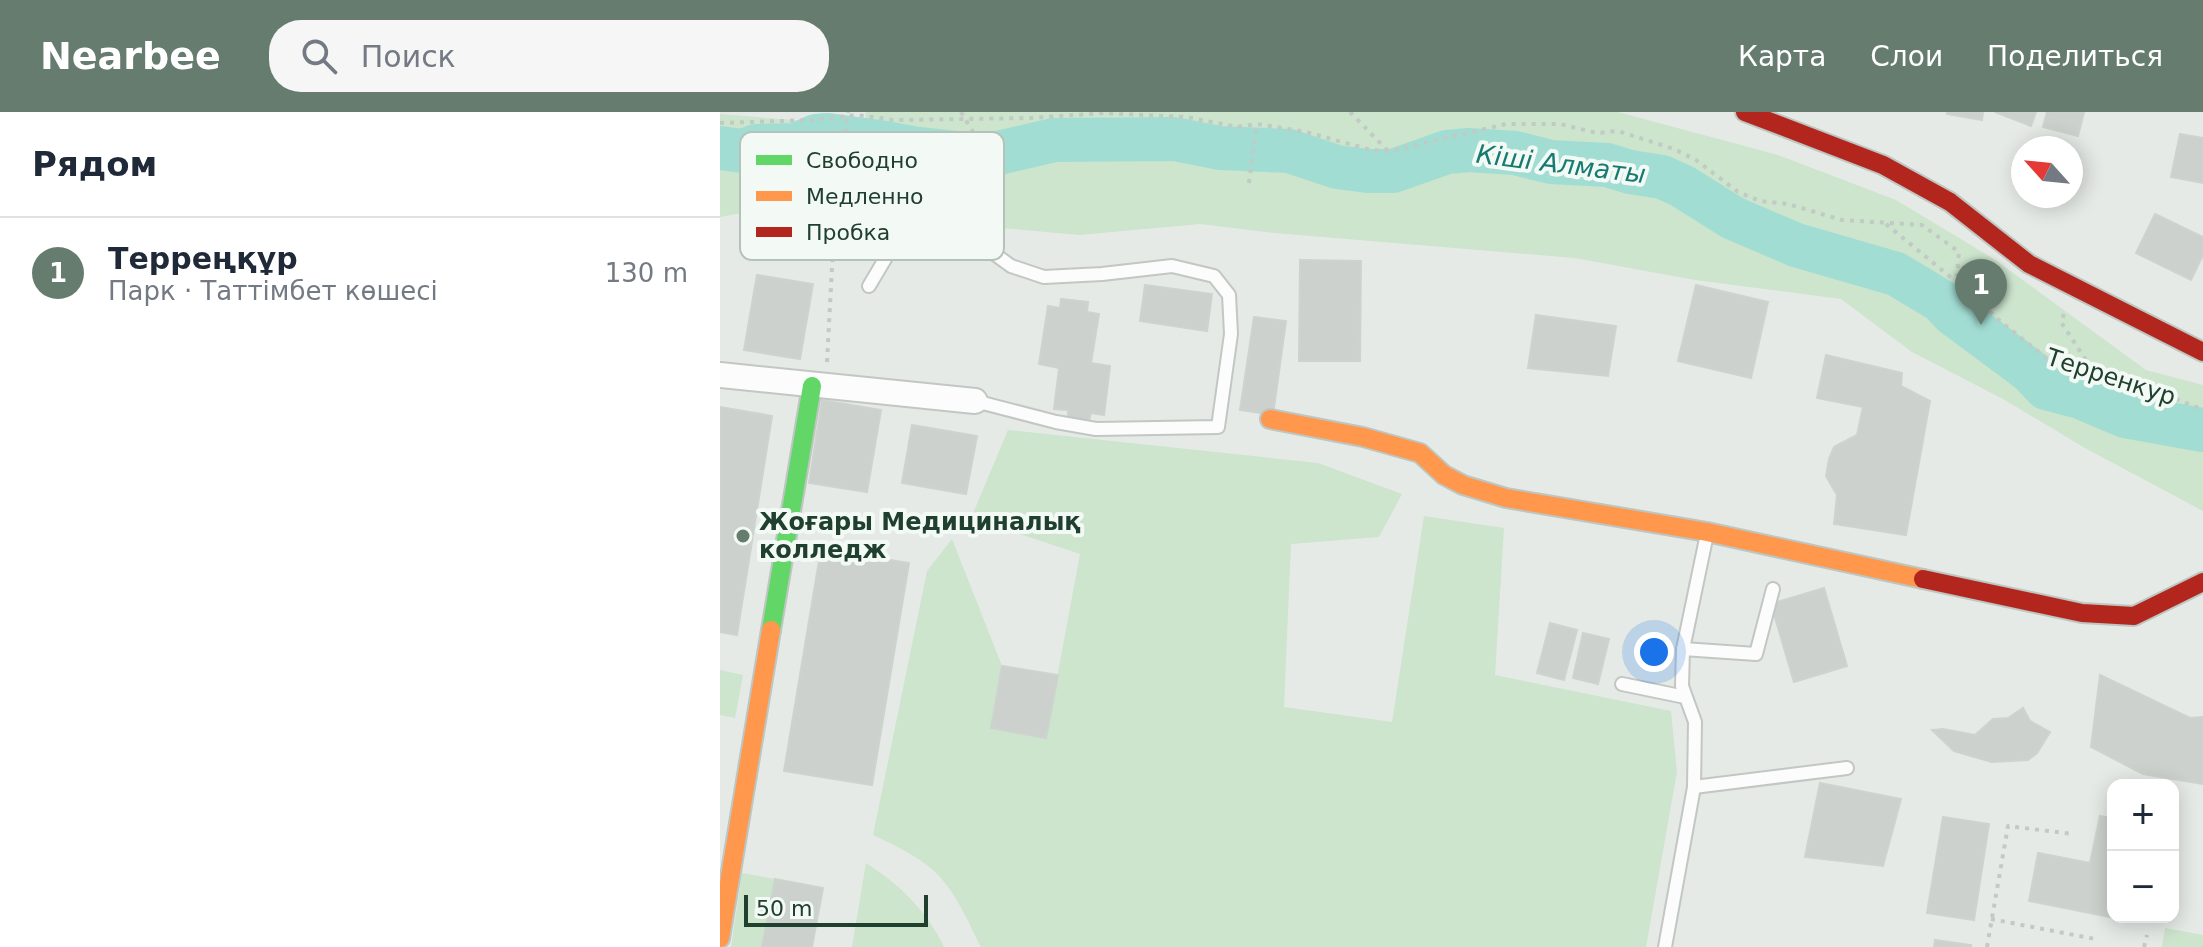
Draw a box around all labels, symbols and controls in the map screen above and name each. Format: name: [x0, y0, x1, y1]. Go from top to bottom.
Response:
search box: [269, 20, 829, 92]
text: Nearbee: [40, 34, 221, 78]
icon: search: [297, 34, 341, 78]
text: Поиск: [361, 39, 456, 74]
text: Карта: [1738, 40, 1826, 73]
text: Слои: [1870, 40, 1943, 73]
text: Поделиться: [1987, 40, 2163, 73]
legend: [740, 132, 1004, 260]
north arrow: [2011, 136, 2083, 208]
water label: Кіші Алматы: [1475, 139, 1647, 189]
text: Рядом: [32, 144, 157, 184]
text: Свободно: [806, 148, 918, 173]
text: Медленно: [806, 184, 924, 209]
text: Пробка: [806, 220, 890, 245]
text: Терреңқұр: [108, 241, 298, 276]
text: 1: [49, 258, 67, 288]
text: 130 m: [605, 258, 688, 288]
pin: 1: [1955, 259, 2007, 325]
text: Парк · Таттімбет көшесі: [108, 276, 438, 306]
street label: Терренкур: [2042, 343, 2179, 411]
place label: Жоғары Медициналық колледж: [759, 508, 1081, 564]
marker: Жоғары Медициналық колледж: [734, 527, 752, 545]
your location: [1634, 632, 1674, 672]
map controls: [2107, 779, 2179, 923]
button: +: [2107, 779, 2179, 851]
button: −: [2107, 851, 2179, 923]
scale bar: [744, 891, 928, 927]
text: 50 m: [756, 896, 812, 921]

